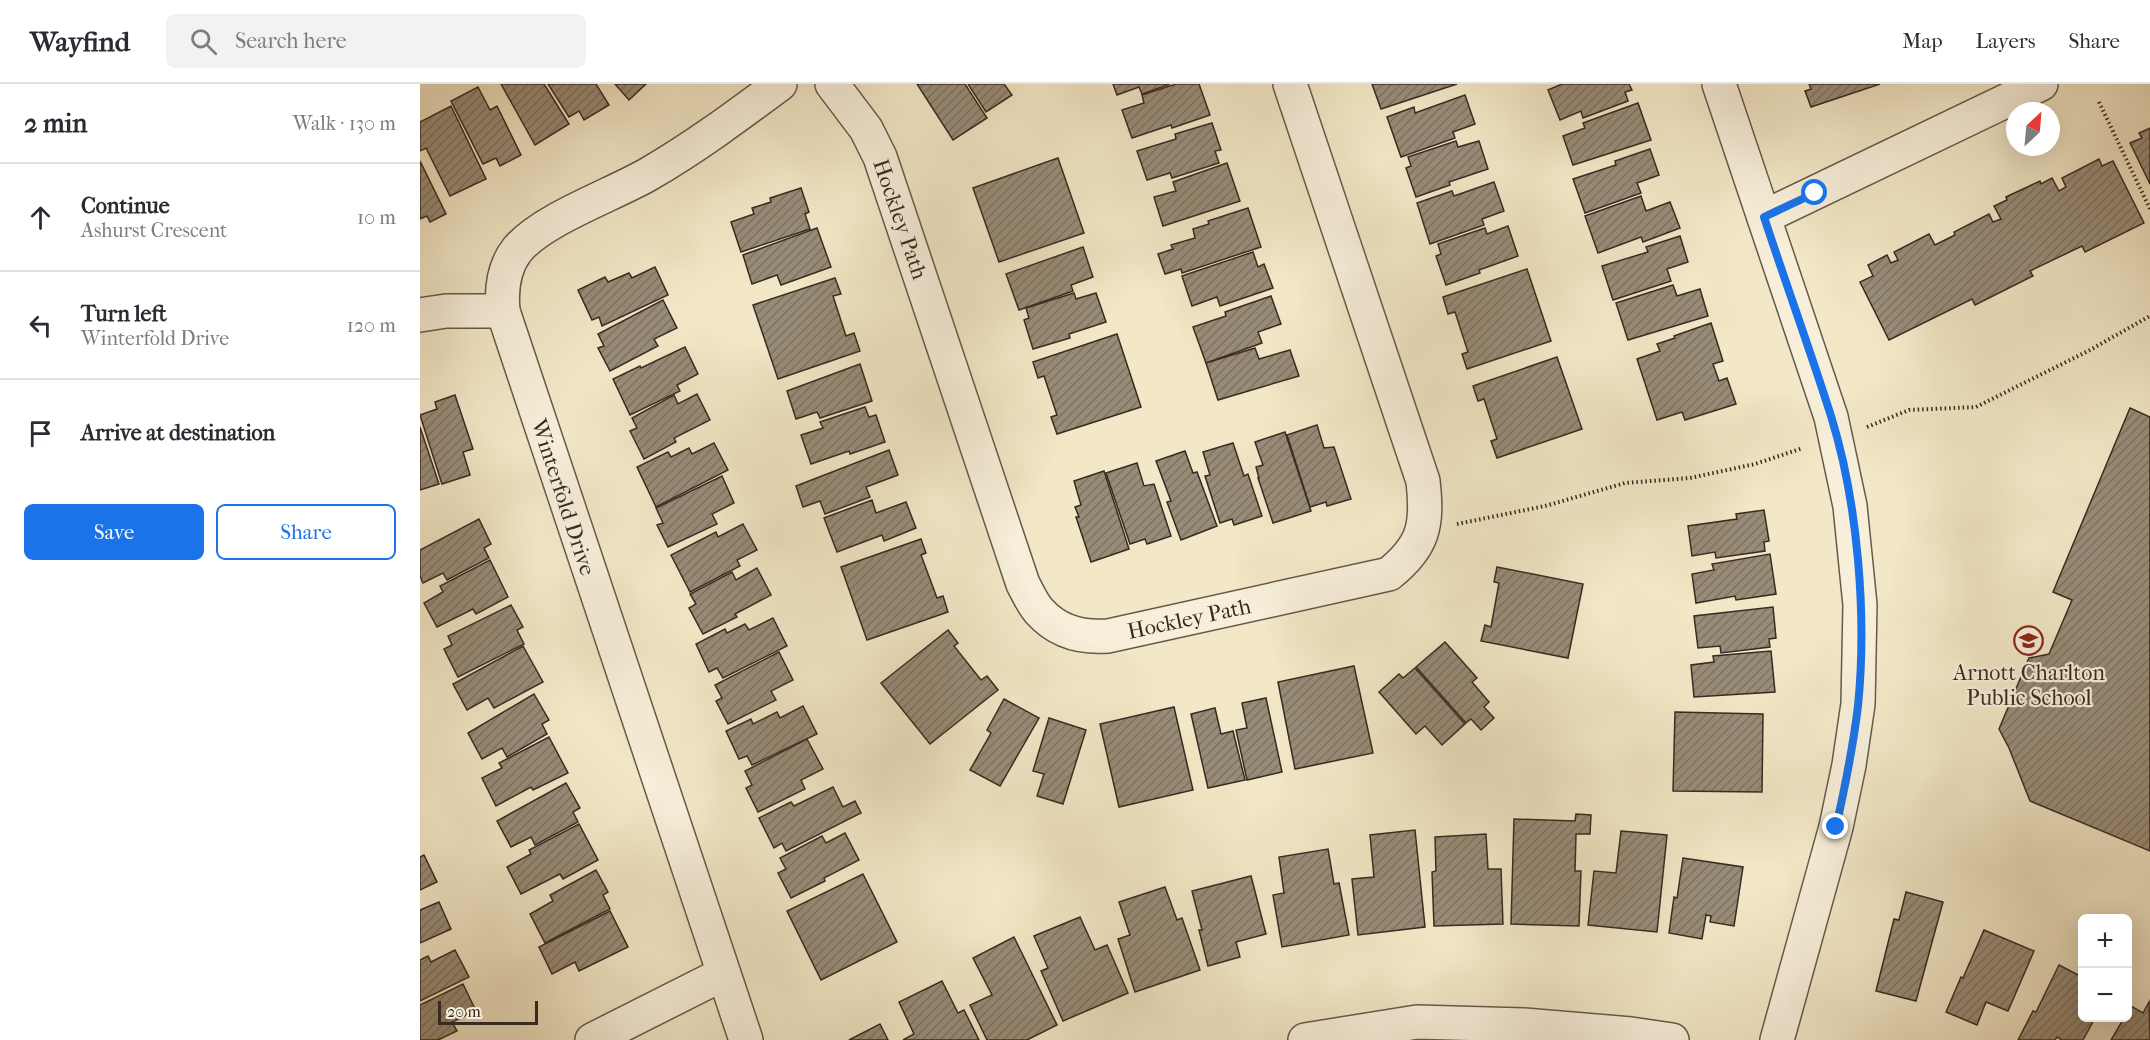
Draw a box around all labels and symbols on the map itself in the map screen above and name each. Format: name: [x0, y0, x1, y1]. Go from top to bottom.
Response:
north arrow: [2006, 102, 2060, 156]
street label: Hockley Path: [867, 156, 933, 284]
route start: [1801, 179, 1827, 205]
street label: Winterfold Drive: [525, 415, 601, 579]
street label: Hockley Path: [1125, 593, 1254, 645]
school or university icon: Arnott Charlton Public School: [2013, 624, 2045, 656]
place label: Arnott Charlton Public School: [1952, 660, 2105, 711]
route end: [1822, 813, 1848, 839]
scale bar: [438, 998, 538, 1026]

